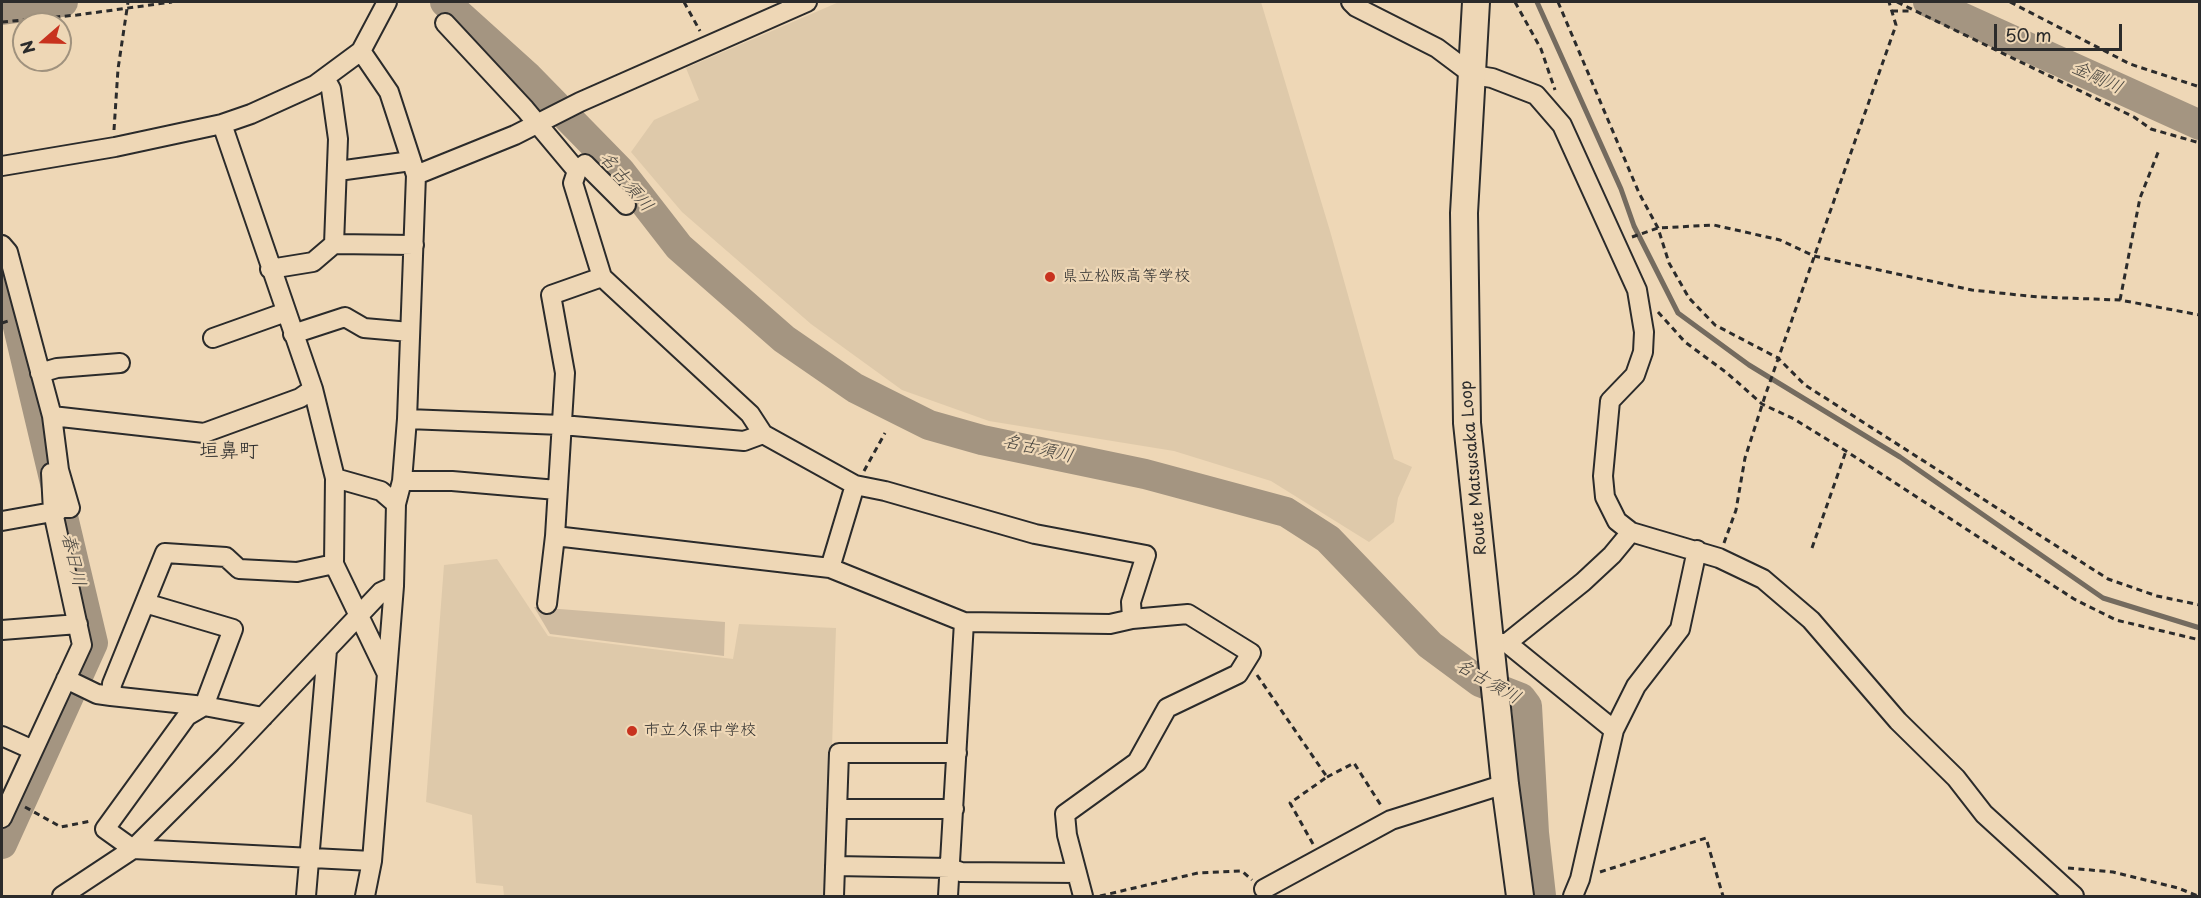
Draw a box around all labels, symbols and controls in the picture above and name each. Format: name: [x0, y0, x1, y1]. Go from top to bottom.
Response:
north arrow: [12, 12, 72, 72]
scale bar: [1997, 12, 2124, 50]
text: 50 m: [2005, 21, 2052, 48]
text: N: [14, 37, 40, 58]
water label: 金剛川: [2068, 57, 2126, 99]
water label: 名古須川: [595, 147, 657, 217]
place label: 県立松阪高等学校: [1062, 267, 1190, 287]
marker: 県立松阪高等学校: [1043, 270, 1057, 284]
street label: Route Matsusaka Loop: [1457, 380, 1491, 556]
water label: 名古須川: [1000, 430, 1076, 468]
district label: 垣鼻町: [199, 439, 259, 463]
water label: 春日川: [56, 531, 90, 589]
water label: 名古須川: [1451, 655, 1525, 709]
place label: 市立久保中学校: [644, 721, 756, 741]
marker: 市立久保中学校: [625, 724, 639, 738]

